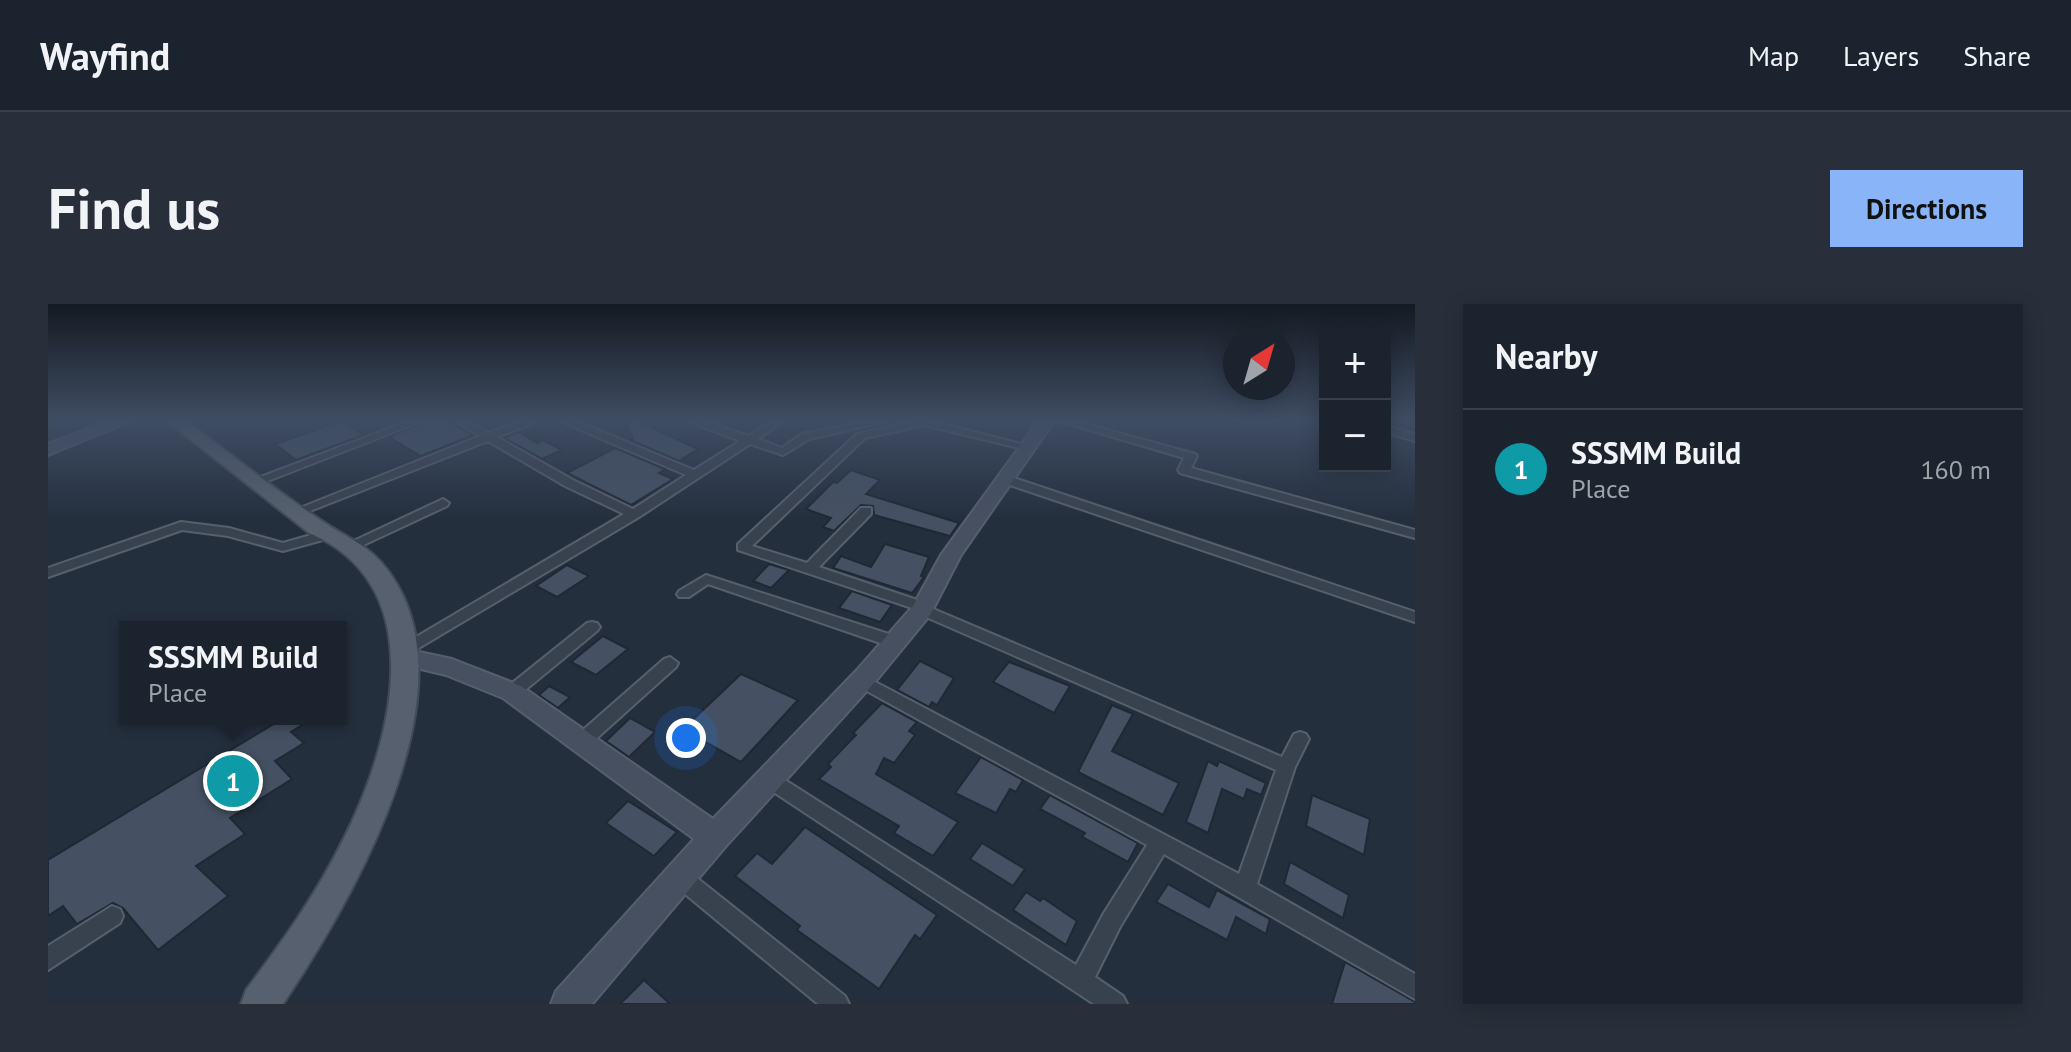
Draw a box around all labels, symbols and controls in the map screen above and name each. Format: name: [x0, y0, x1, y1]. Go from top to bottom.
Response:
text: Wayfind: [40, 31, 170, 80]
text: Map: [1748, 37, 1799, 74]
text: Layers: [1843, 37, 1919, 74]
text: Share: [1963, 37, 2031, 74]
button: Directions: [1830, 170, 2023, 247]
text: Find us: [48, 172, 220, 244]
north arrow: [1223, 328, 1295, 400]
map controls: [1319, 328, 1391, 472]
button: +: [1319, 328, 1391, 400]
text: Nearby: [1495, 334, 1597, 378]
button: −: [1319, 400, 1391, 472]
text: SSSMM Build: [1571, 433, 1741, 472]
text: 1: [1514, 453, 1528, 486]
text: 160 m: [1920, 453, 1991, 486]
text: Place: [1571, 472, 1630, 505]
popup: [119, 621, 347, 725]
text: SSSMM Build: [148, 637, 318, 676]
text: Place: [148, 676, 207, 709]
your location: [666, 718, 706, 758]
pin: 1: [207, 751, 259, 811]

